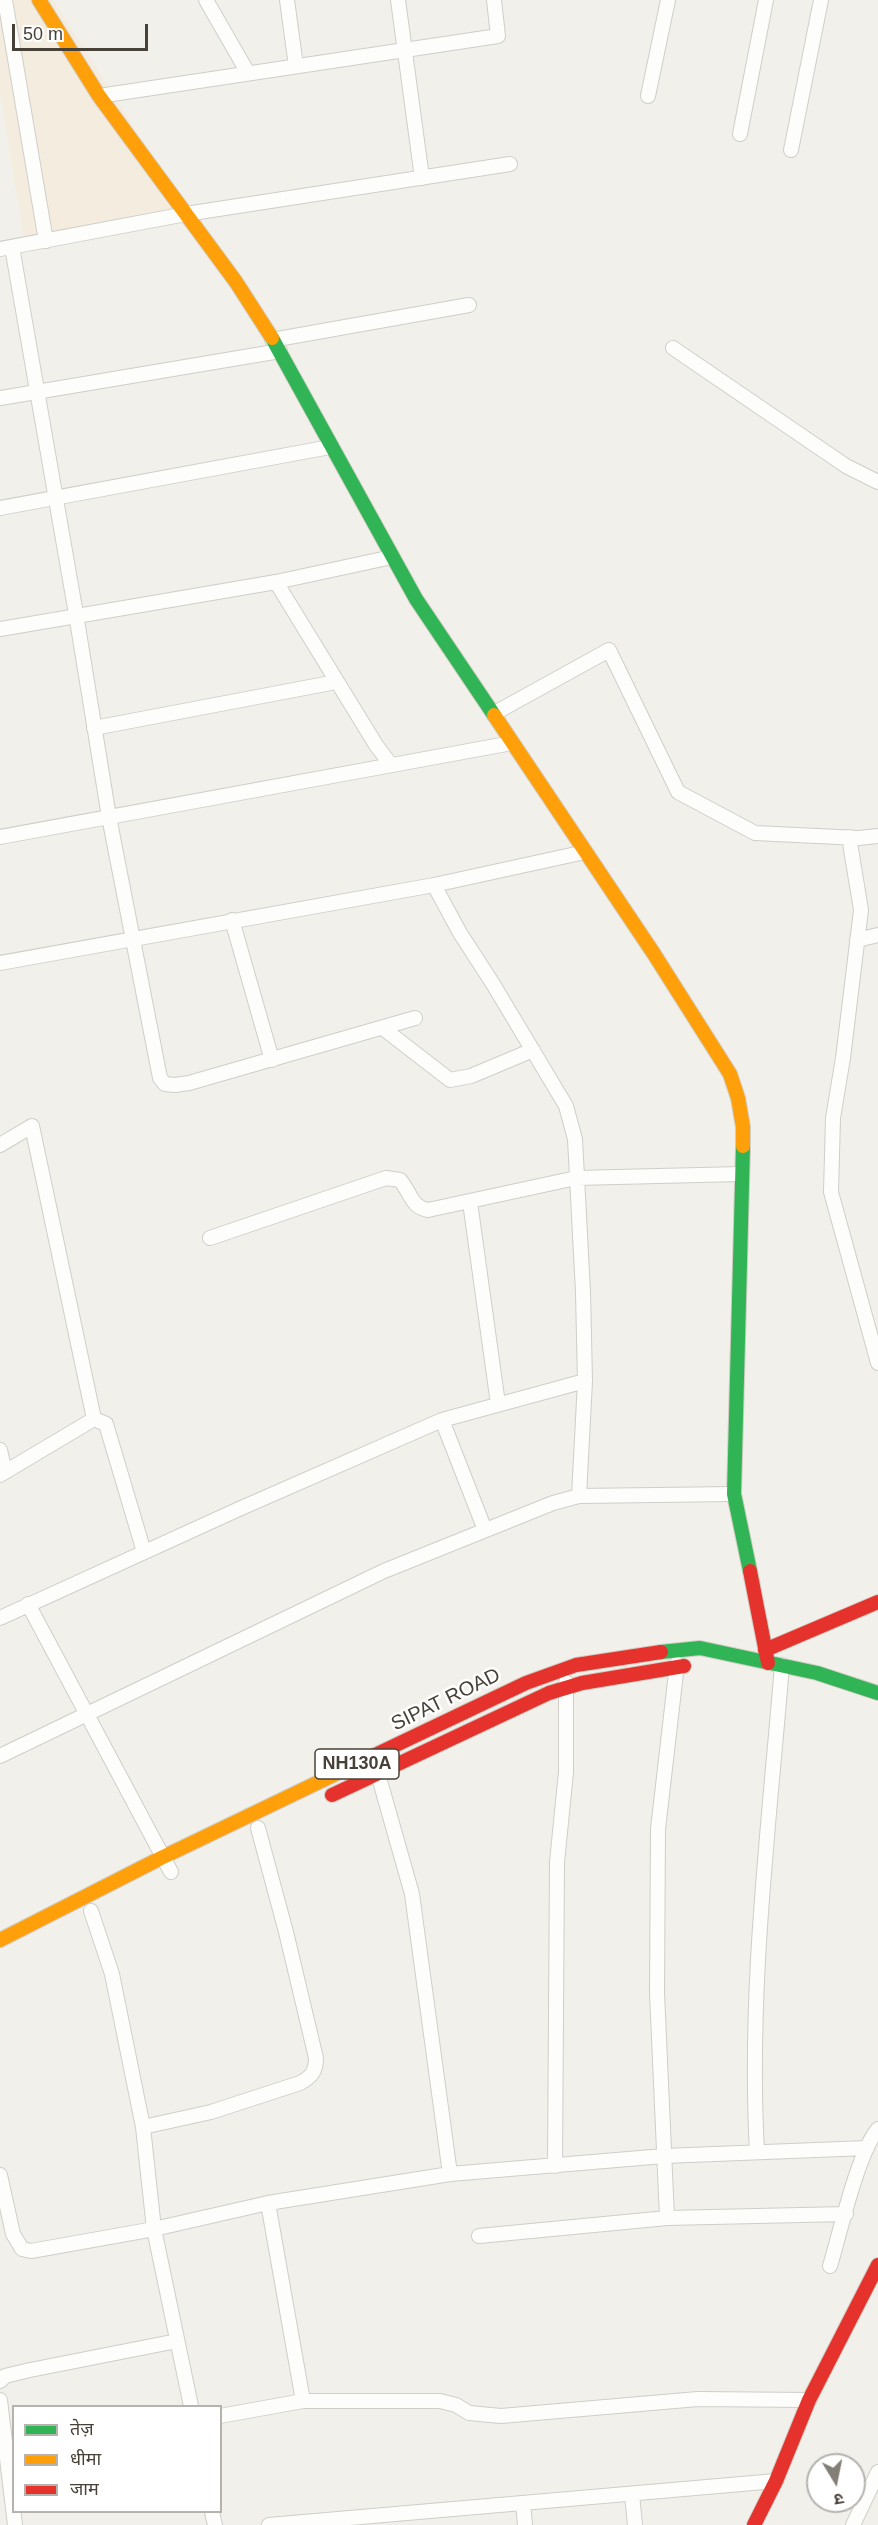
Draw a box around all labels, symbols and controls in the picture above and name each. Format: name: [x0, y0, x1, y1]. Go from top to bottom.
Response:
scale bar: [15, 12, 152, 50]
text: 50 m: [23, 24, 63, 44]
street label: SIPAT ROAD: [388, 1663, 504, 1737]
road number: NH130A: [315, 1749, 399, 1779]
legend: [12, 2405, 222, 2513]
text: तेज़: [70, 2419, 94, 2439]
text: धीमा: [70, 2449, 101, 2469]
north arrow: [806, 2453, 866, 2513]
text: जाम: [70, 2479, 99, 2499]
text: उ: [833, 2490, 845, 2508]

